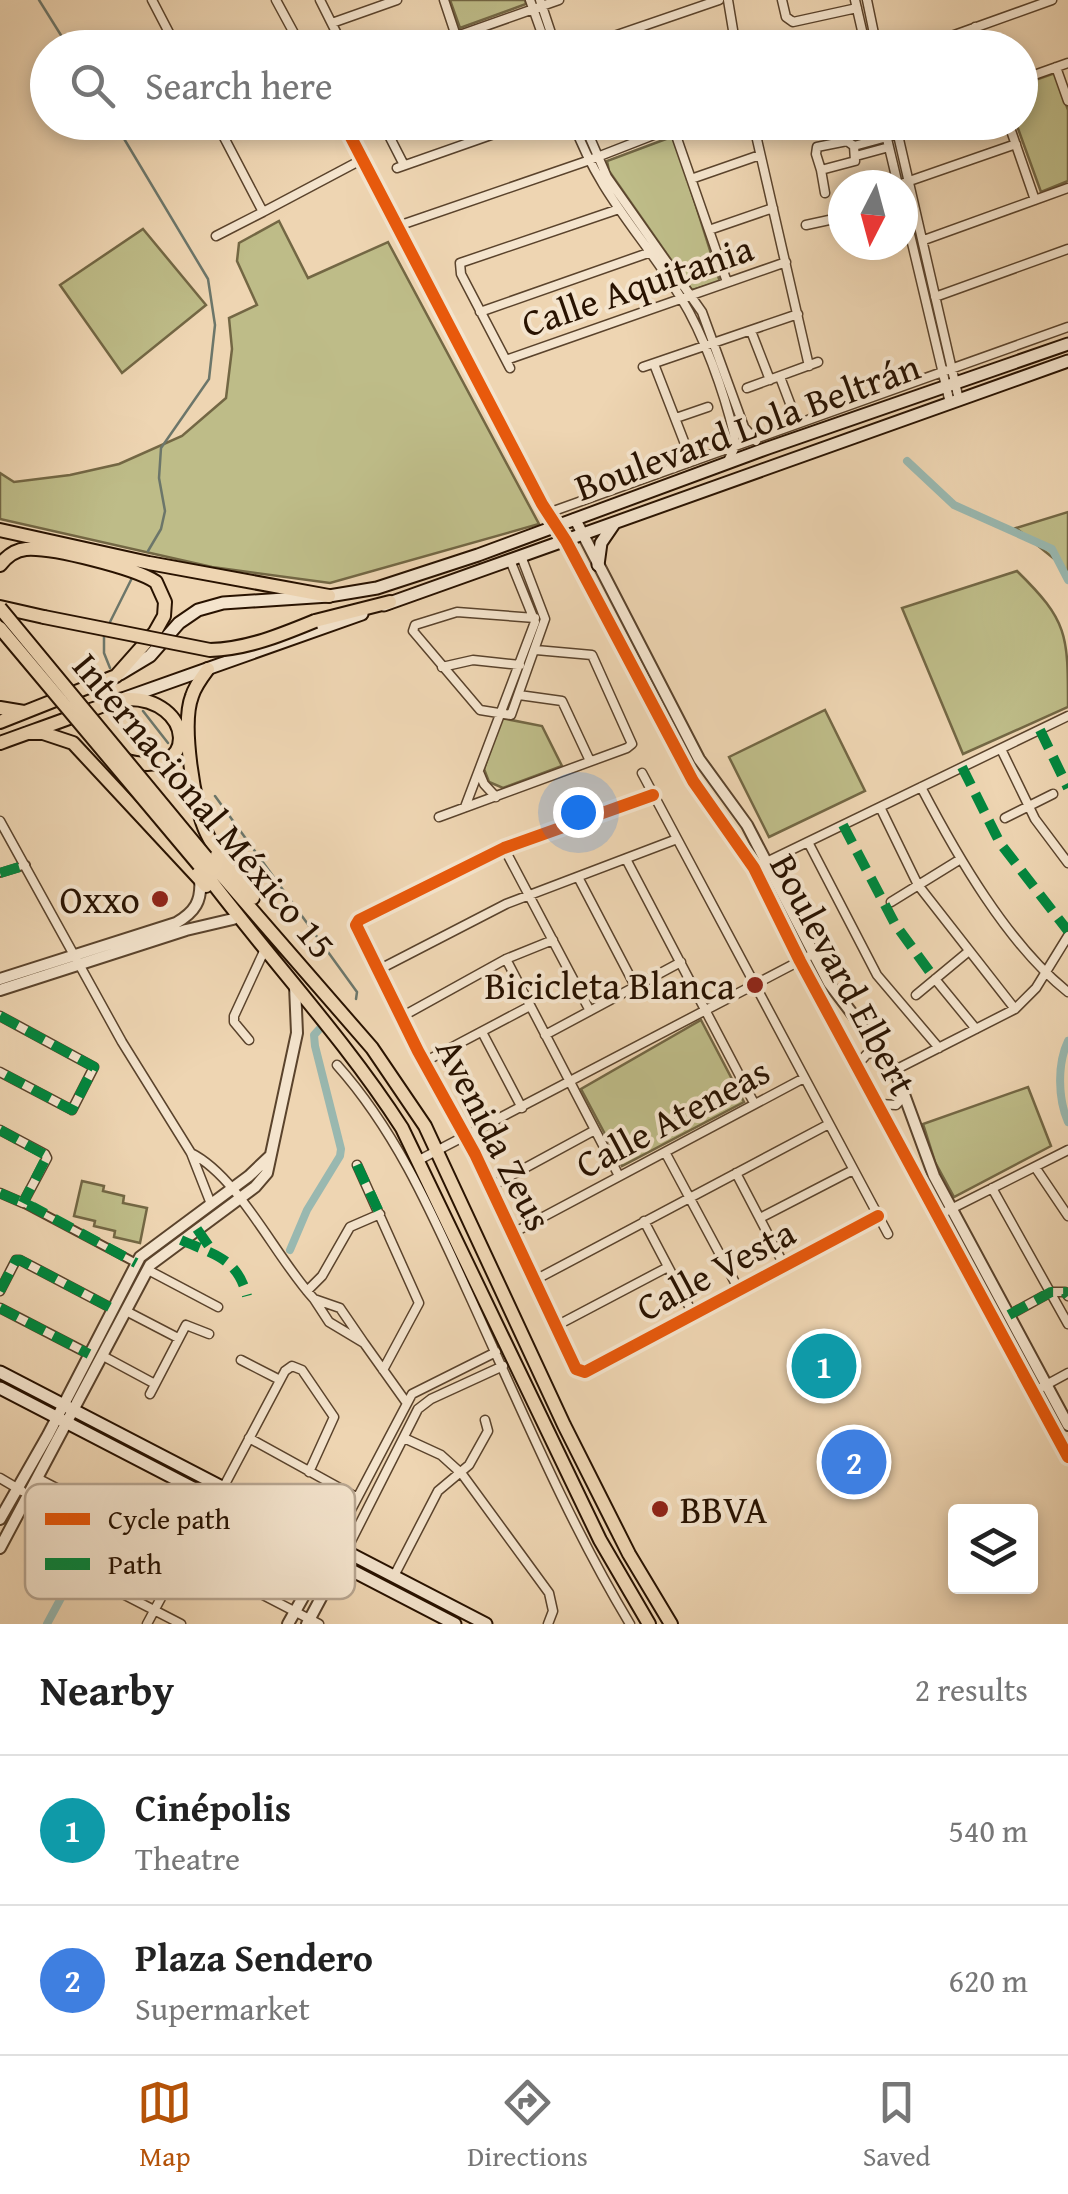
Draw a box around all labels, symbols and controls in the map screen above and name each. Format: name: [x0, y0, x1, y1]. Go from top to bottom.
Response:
search box: [30, 30, 1038, 140]
text: Search here: [145, 57, 333, 113]
icon: search: [65, 58, 120, 113]
north arrow: [828, 170, 918, 260]
street label: Calle Aquitania: [514, 219, 760, 351]
street label: Boulevard Lola Beltrán: [567, 338, 927, 514]
street label: Internacional México 15: [60, 640, 350, 970]
your location: [553, 787, 604, 838]
street label: Boulevard Elbert: [757, 843, 931, 1105]
place label: Oxxo: [60, 871, 140, 927]
marker: Oxxo: [149, 888, 171, 910]
place label: Bicicleta Blanca: [484, 957, 735, 1013]
marker: Bicicleta Blanca: [744, 974, 766, 996]
street label: Avenida Zeus: [423, 1028, 567, 1240]
street label: Calle Ateneas: [565, 1042, 779, 1192]
street label: Calle Vesta: [625, 1204, 805, 1334]
pin: 1: [792, 1328, 856, 1404]
pin: 2: [822, 1424, 886, 1500]
place label: BBVA: [680, 1481, 767, 1537]
legend: [25, 1484, 355, 1599]
text: Cycle path: [108, 1498, 231, 1539]
marker: BBVA: [649, 1498, 671, 1520]
map controls: [948, 1504, 1038, 1594]
button: layers: [948, 1504, 1038, 1594]
text: Path: [108, 1543, 162, 1584]
text: Nearby: [40, 1659, 174, 1720]
text: 2 results: [915, 1666, 1028, 1713]
text: Cinépolis: [135, 1779, 291, 1835]
text: 1: [64, 1807, 81, 1854]
text: 540 m: [949, 1807, 1028, 1854]
text: Theatre: [135, 1835, 240, 1882]
text: Plaza Sendero: [135, 1929, 373, 1985]
text: 2: [64, 1957, 81, 2004]
text: 620 m: [949, 1957, 1028, 2004]
text: Supermarket: [135, 1985, 310, 2032]
tab: Map: [137, 2075, 192, 2176]
tab: Directions: [467, 2075, 588, 2176]
tab: Saved: [863, 2075, 931, 2176]

